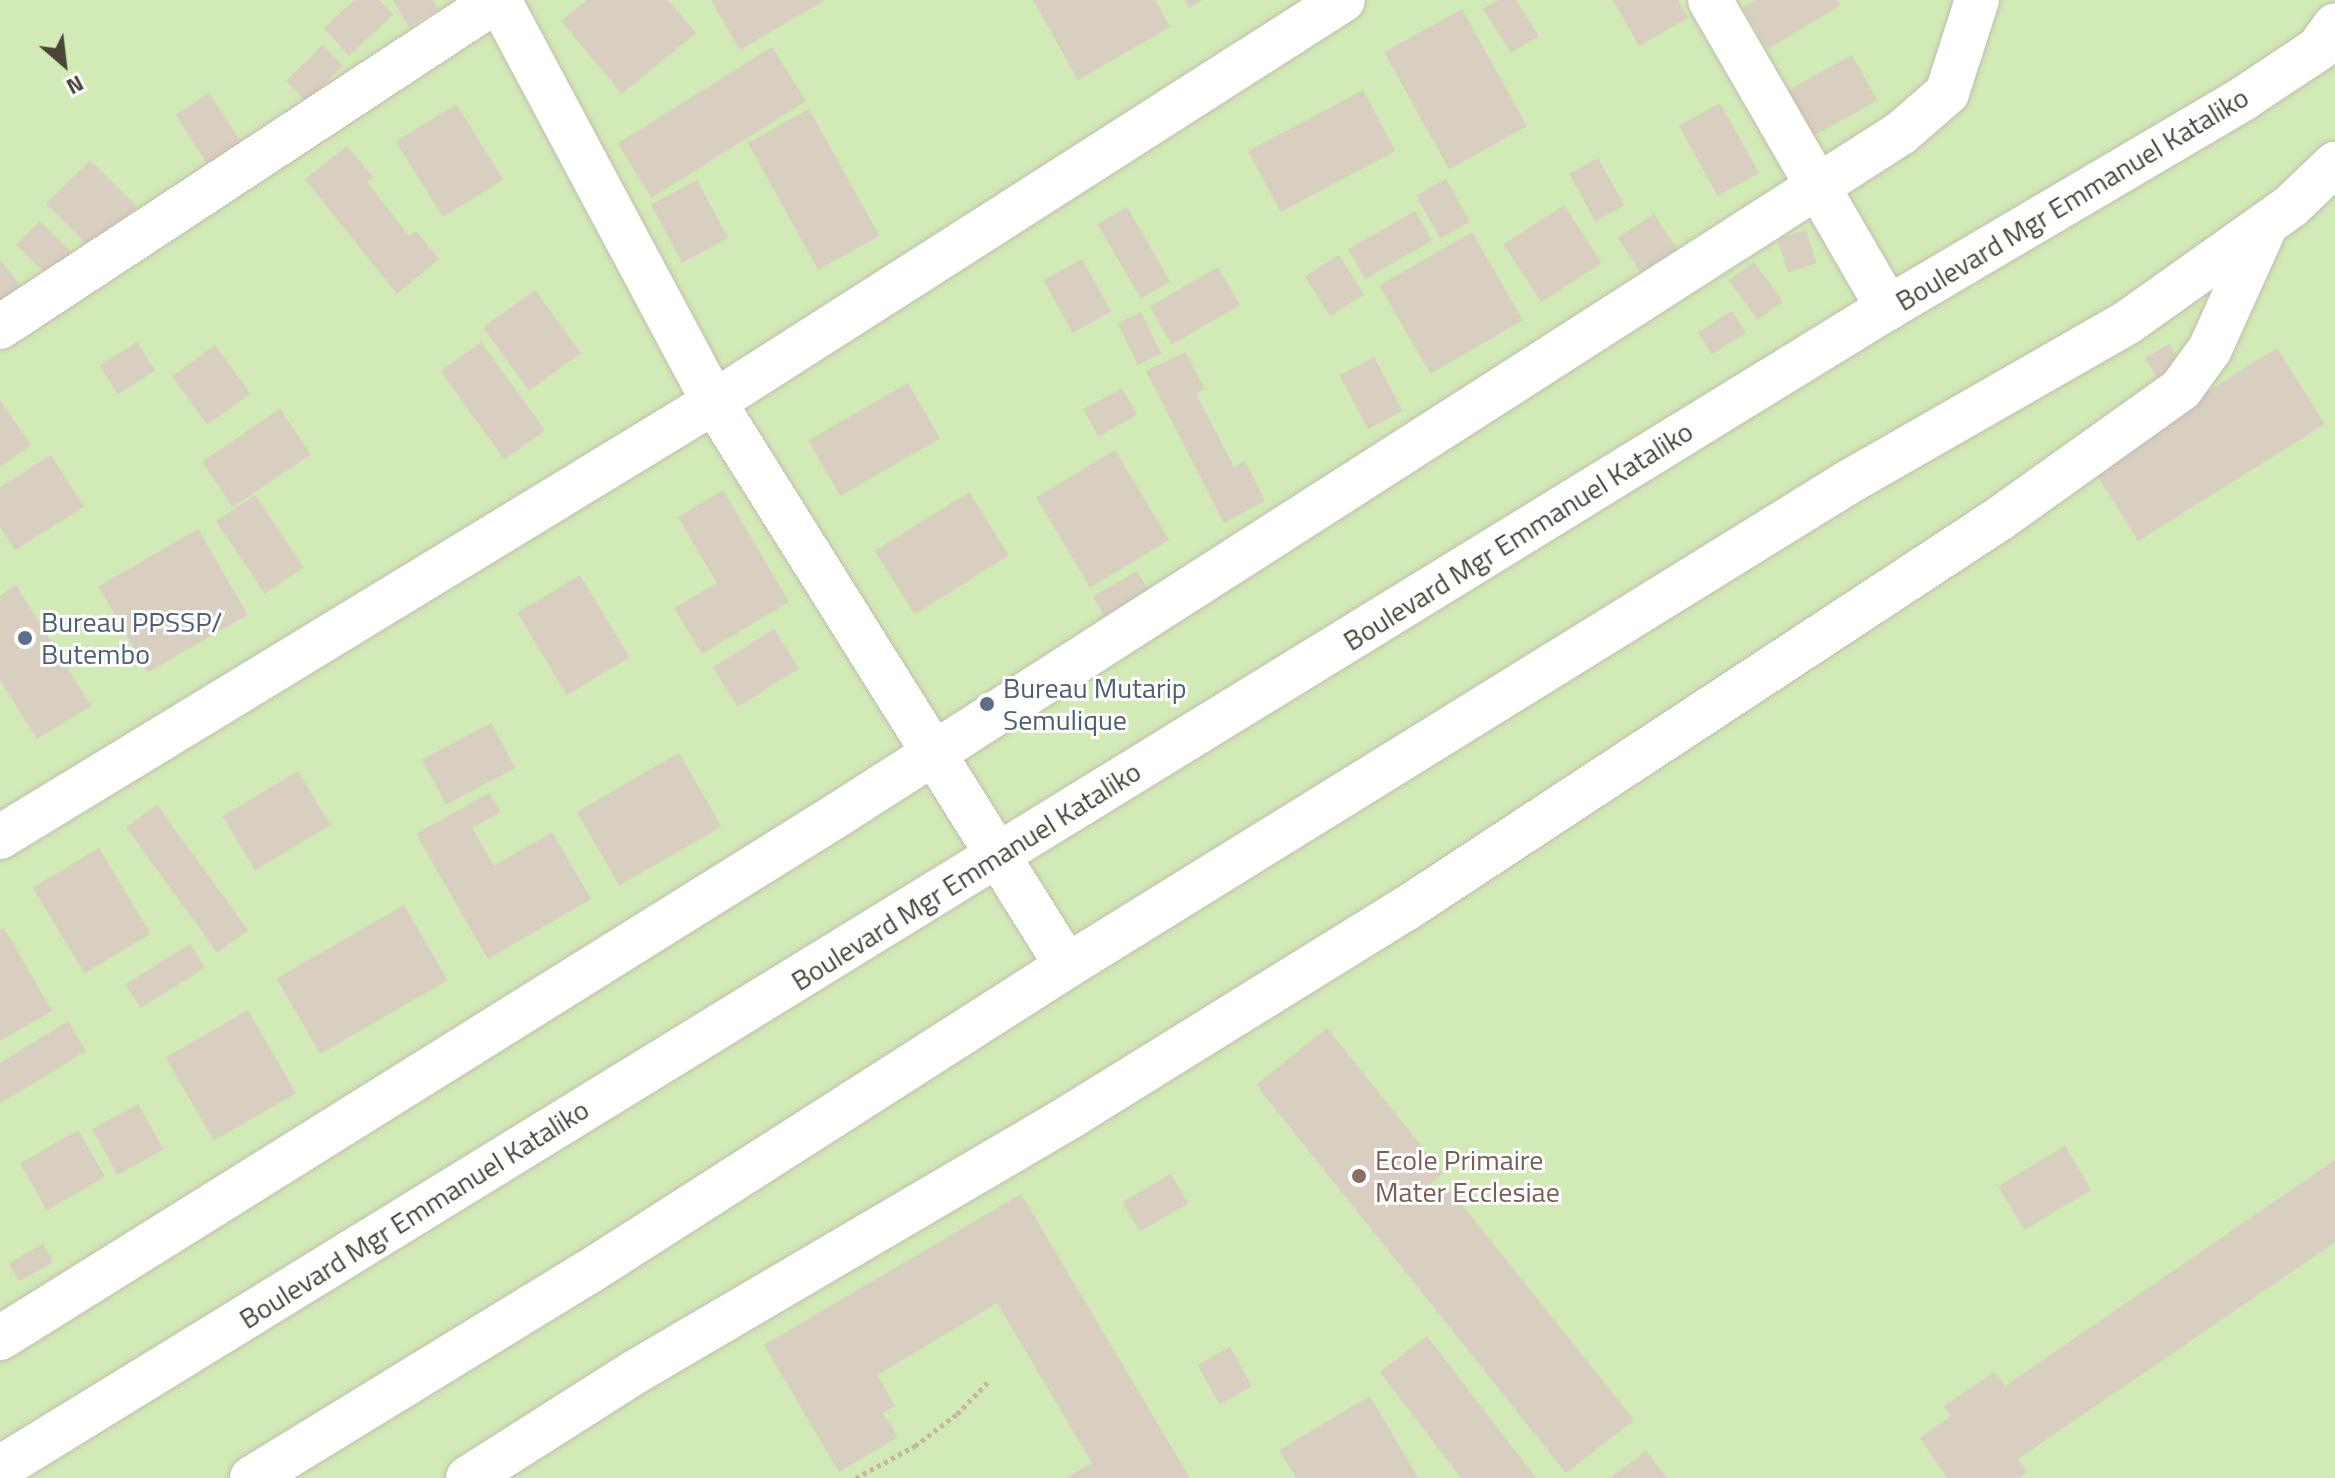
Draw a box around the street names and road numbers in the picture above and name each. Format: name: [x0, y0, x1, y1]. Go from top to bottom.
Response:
street label: Boulevard Mgr Emmanuel Kataliko: [1890, 80, 2254, 318]
street label: Boulevard Mgr Emmanuel Kataliko: [1337, 414, 1699, 658]
street label: Boulevard Mgr Emmanuel Kataliko: [785, 754, 1147, 998]
street label: Boulevard Mgr Emmanuel Kataliko: [233, 1092, 595, 1336]

